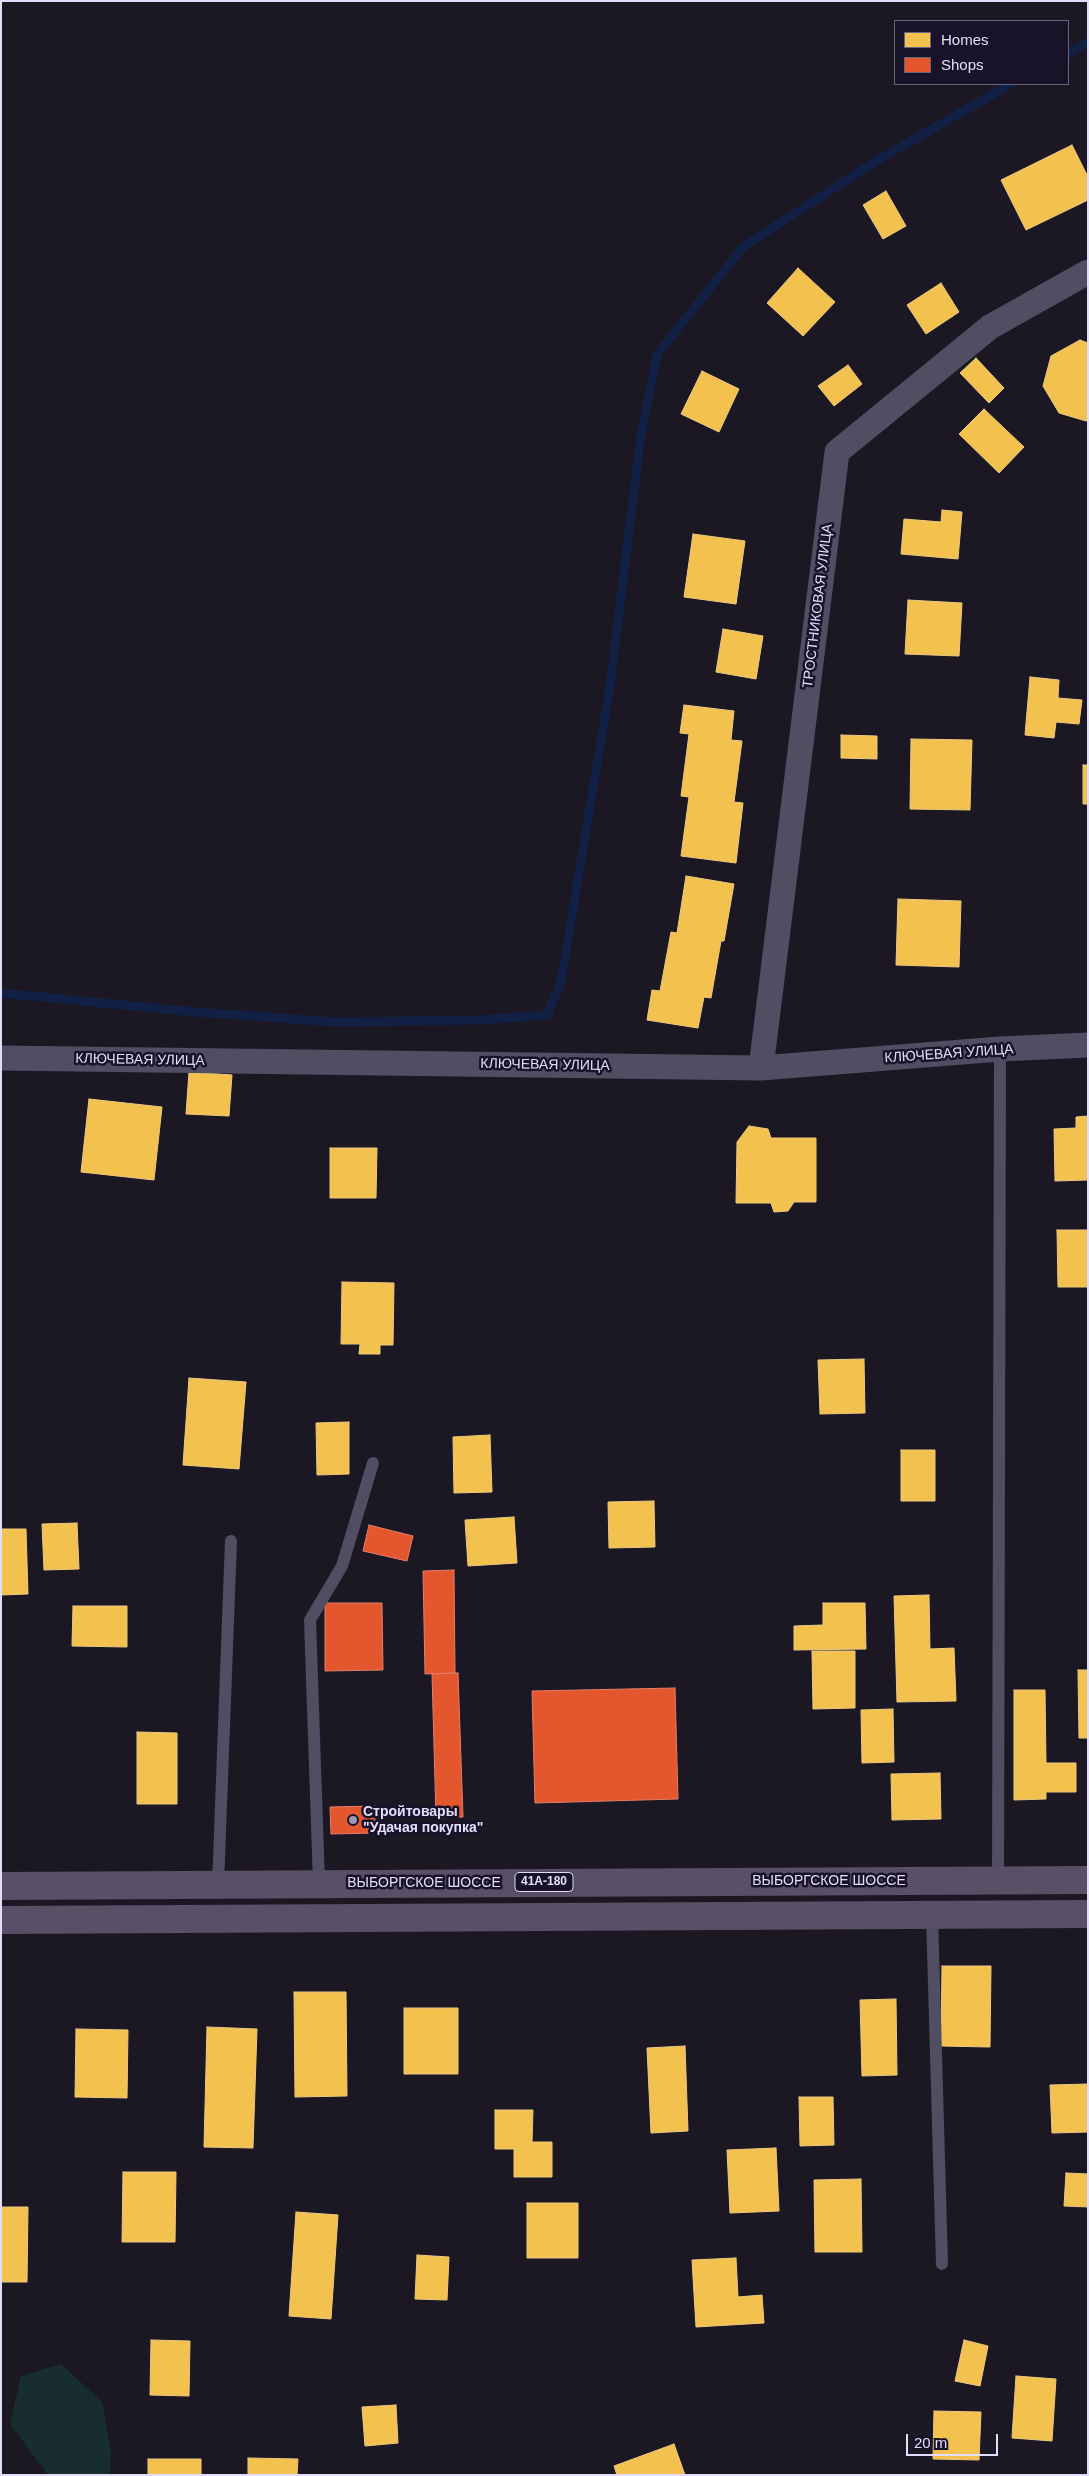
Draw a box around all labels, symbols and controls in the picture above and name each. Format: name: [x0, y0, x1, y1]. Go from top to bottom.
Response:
legend: [894, 20, 1069, 85]
text: Homes: [941, 31, 989, 48]
text: Shops: [941, 56, 984, 73]
street label: ТРОСТНИКОВАЯ УЛИЦА: [800, 523, 836, 689]
street label: КЛЮЧЕВАЯ УЛИЦА: [884, 1041, 1014, 1067]
street label: КЛЮЧЕВАЯ УЛИЦА: [75, 1050, 205, 1070]
street label: КЛЮЧЕВАЯ УЛИЦА: [480, 1055, 610, 1075]
place label: Cтройтовары "Удачая покупка": [363, 1804, 483, 1836]
marker: Cтройтовары "Удачая покупка": [347, 1814, 359, 1826]
road number: 41А-180: [515, 1872, 573, 1891]
street label: ВЫБОРГСКОЕ ШОССЕ: [752, 1873, 906, 1889]
street label: ВЫБОРГСКОЕ ШОССЕ: [347, 1875, 501, 1891]
scale bar: [909, 2424, 1002, 2456]
text: 20 m: [914, 2434, 947, 2451]

